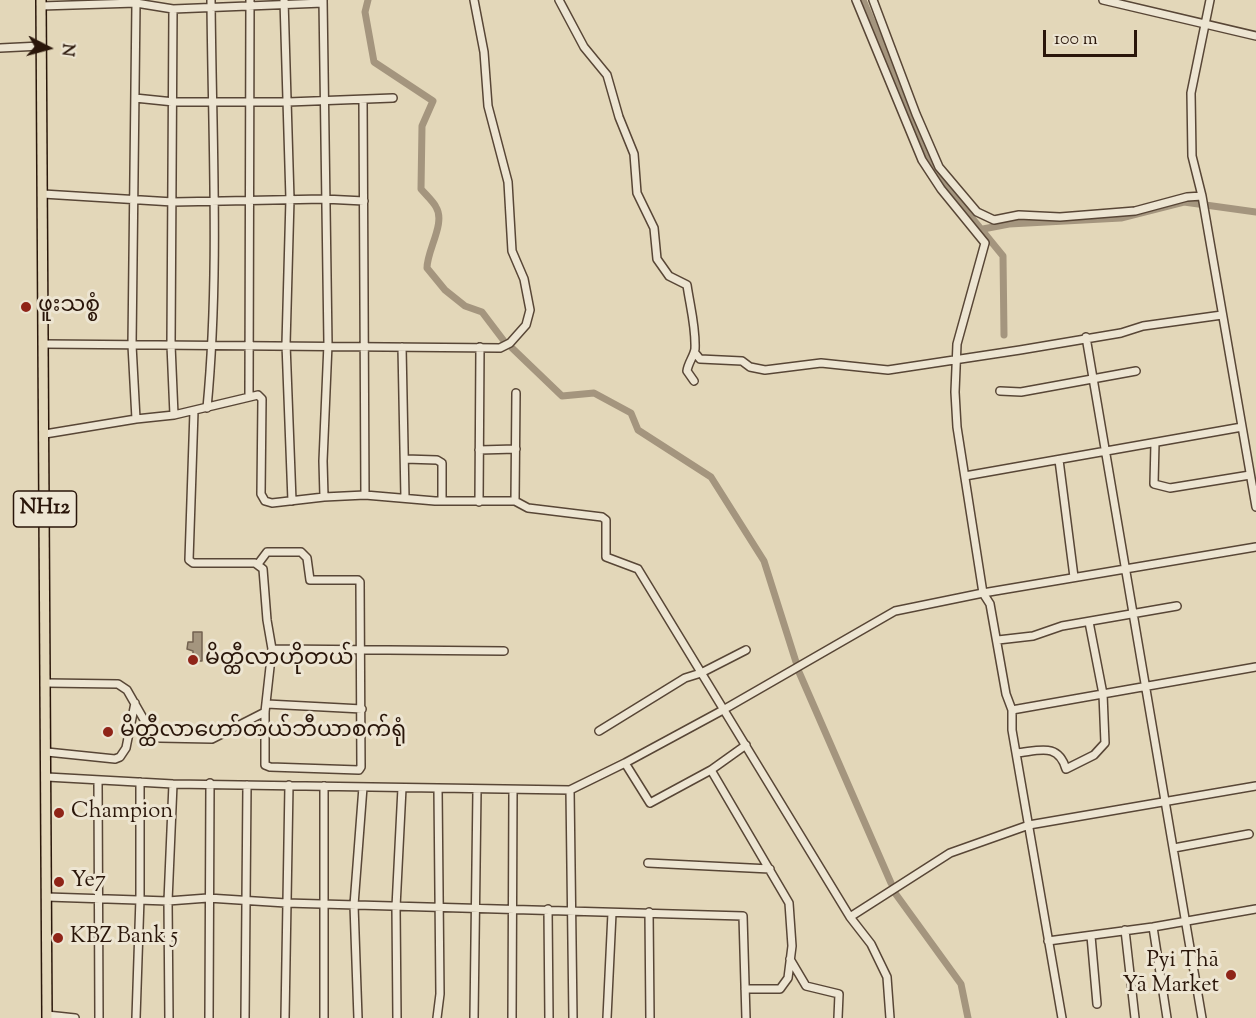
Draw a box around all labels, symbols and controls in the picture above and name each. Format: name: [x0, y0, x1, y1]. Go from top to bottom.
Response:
north arrow: [18, 18, 78, 78]
scale bar: [1046, 18, 1140, 56]
text: 100 m: [1054, 27, 1098, 53]
text: N: [54, 42, 79, 57]
place label: ဖူးသစ္စံ: [38, 294, 100, 320]
marker: ဖူးသစ္စံ: [19, 300, 33, 314]
road number: NH12: [14, 491, 76, 527]
place label: မိတ္ထီလာဟိုတယ်: [205, 647, 354, 673]
marker: မိတ္ထီလာဟိုတယ်: [186, 653, 200, 667]
place label: မိတ္ထီလာဟော်တယ်ဘီယာစက်ရုံ: [120, 719, 406, 745]
marker: မိတ္ထီလာဟော်တယ်ဘီယာစက်ရုံ: [101, 725, 115, 739]
place label: Champion: [71, 800, 173, 826]
marker: Champion: [52, 806, 66, 820]
place label: Ye7: [71, 869, 106, 895]
marker: Ye7: [52, 875, 66, 889]
place label: KBZ Bank 5: [70, 925, 178, 951]
marker: KBZ Bank 5: [51, 931, 65, 945]
place label: Pyi Thā Yā Market: [1123, 949, 1219, 1000]
marker: Pyi Thā Yā Market: [1224, 968, 1238, 982]

